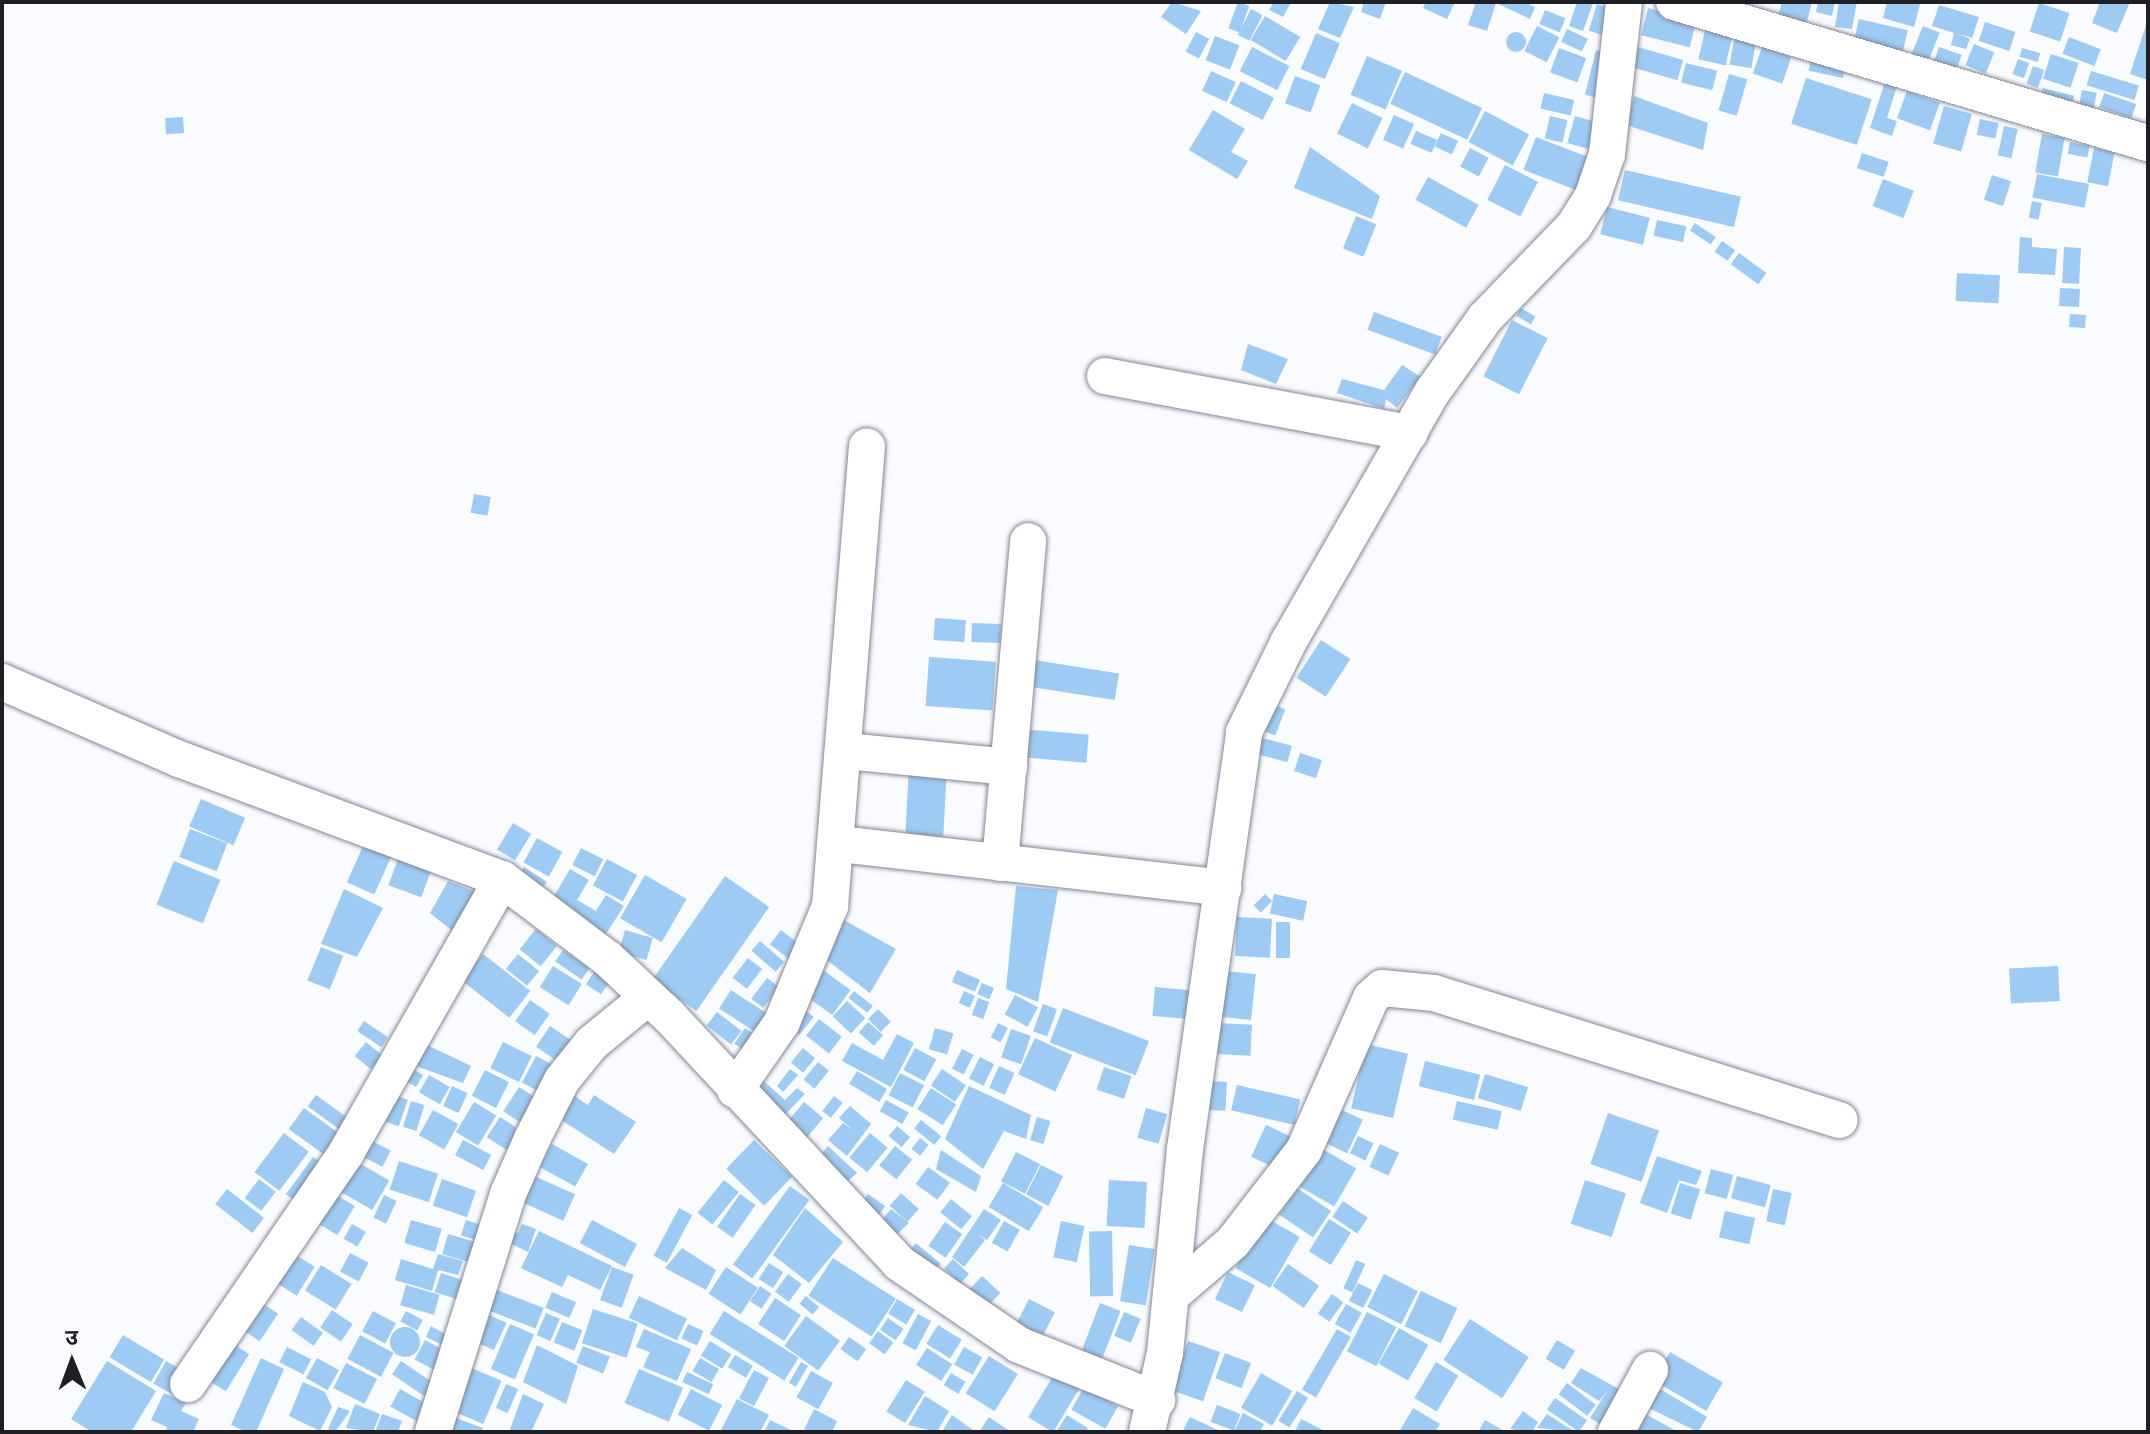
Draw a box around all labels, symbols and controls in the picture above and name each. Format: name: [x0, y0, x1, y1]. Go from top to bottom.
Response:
north arrow: [32, 1322, 112, 1402]
text: उ: [65, 1325, 78, 1350]

